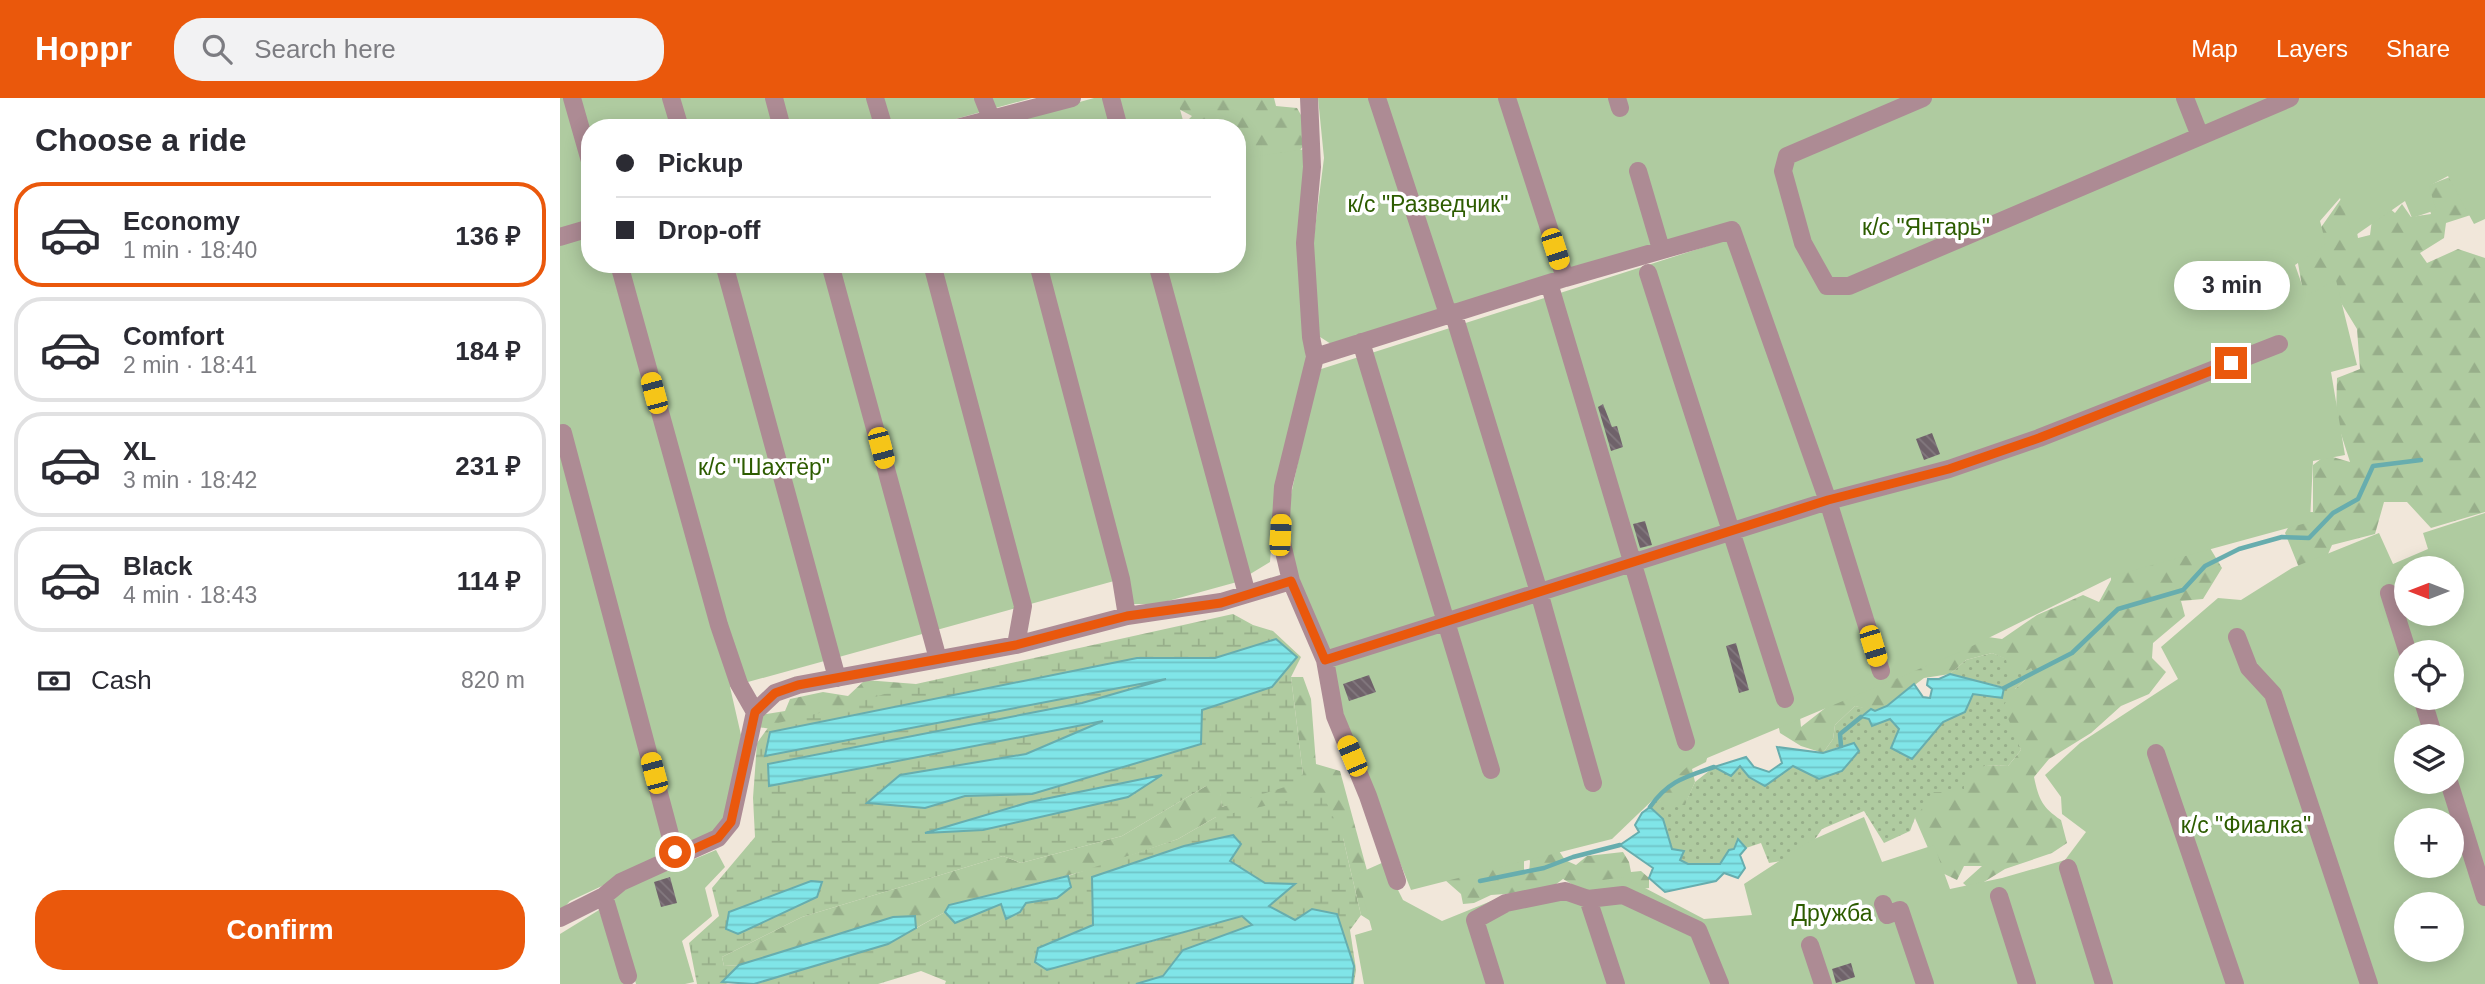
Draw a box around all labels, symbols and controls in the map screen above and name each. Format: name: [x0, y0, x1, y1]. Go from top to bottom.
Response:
search box: [174, 18, 664, 81]
text: Hoppr: [35, 30, 132, 67]
icon: search: [198, 30, 236, 68]
text: Search here: [254, 34, 396, 64]
text: Map: [2191, 35, 2238, 62]
text: Layers: [2276, 35, 2348, 62]
text: Share: [2386, 35, 2450, 62]
text: Choose a ride: [35, 122, 247, 158]
text: Pickup: [658, 148, 743, 178]
park label: к/с "Разведчик": [1348, 191, 1508, 217]
icon: car: [39, 203, 102, 266]
text: Economy: [123, 206, 240, 236]
park label: к/с "Янтарь": [1862, 214, 1990, 240]
text: Drop-off: [658, 215, 761, 245]
text: 136 ₽: [455, 221, 521, 251]
car: [1539, 226, 1572, 272]
text: 1 min · 18:40: [123, 237, 257, 263]
callout: 3 min: [2173, 261, 2289, 310]
text: 3 min: [2202, 272, 2262, 298]
icon: car: [39, 318, 102, 381]
text: Comfort: [123, 321, 224, 351]
text: 184 ₽: [455, 336, 521, 366]
route end: [2215, 347, 2247, 379]
text: 2 min · 18:41: [123, 352, 257, 378]
car: [639, 370, 670, 416]
car: [866, 425, 897, 471]
icon: car: [39, 433, 102, 496]
text: XL: [123, 436, 156, 466]
text: 231 ₽: [455, 451, 521, 481]
park label: к/с "Шахтёр": [698, 454, 830, 480]
text: 3 min · 18:42: [123, 467, 257, 493]
car: [1269, 513, 1292, 557]
icon: car: [39, 548, 102, 611]
text: Black: [123, 551, 192, 581]
north arrow: [2394, 556, 2464, 626]
map controls: [2394, 556, 2464, 962]
text: 114 ₽: [457, 566, 521, 596]
text: 4 min · 18:43: [123, 582, 257, 608]
car: [1857, 623, 1890, 669]
button: locate: [2394, 640, 2464, 710]
icon: cash: [35, 662, 73, 700]
text: Cash: [91, 665, 152, 695]
text: 820 m: [461, 667, 525, 693]
button: layers: [2394, 724, 2464, 794]
car: [1335, 733, 1370, 779]
car: [639, 750, 670, 796]
button: +: [2394, 808, 2464, 878]
park label: к/с "Фиалка": [2181, 812, 2311, 838]
route start: [659, 836, 691, 868]
button: Confirm: [35, 890, 525, 970]
button: −: [2394, 892, 2464, 962]
park label: Дружба: [1792, 900, 1873, 926]

